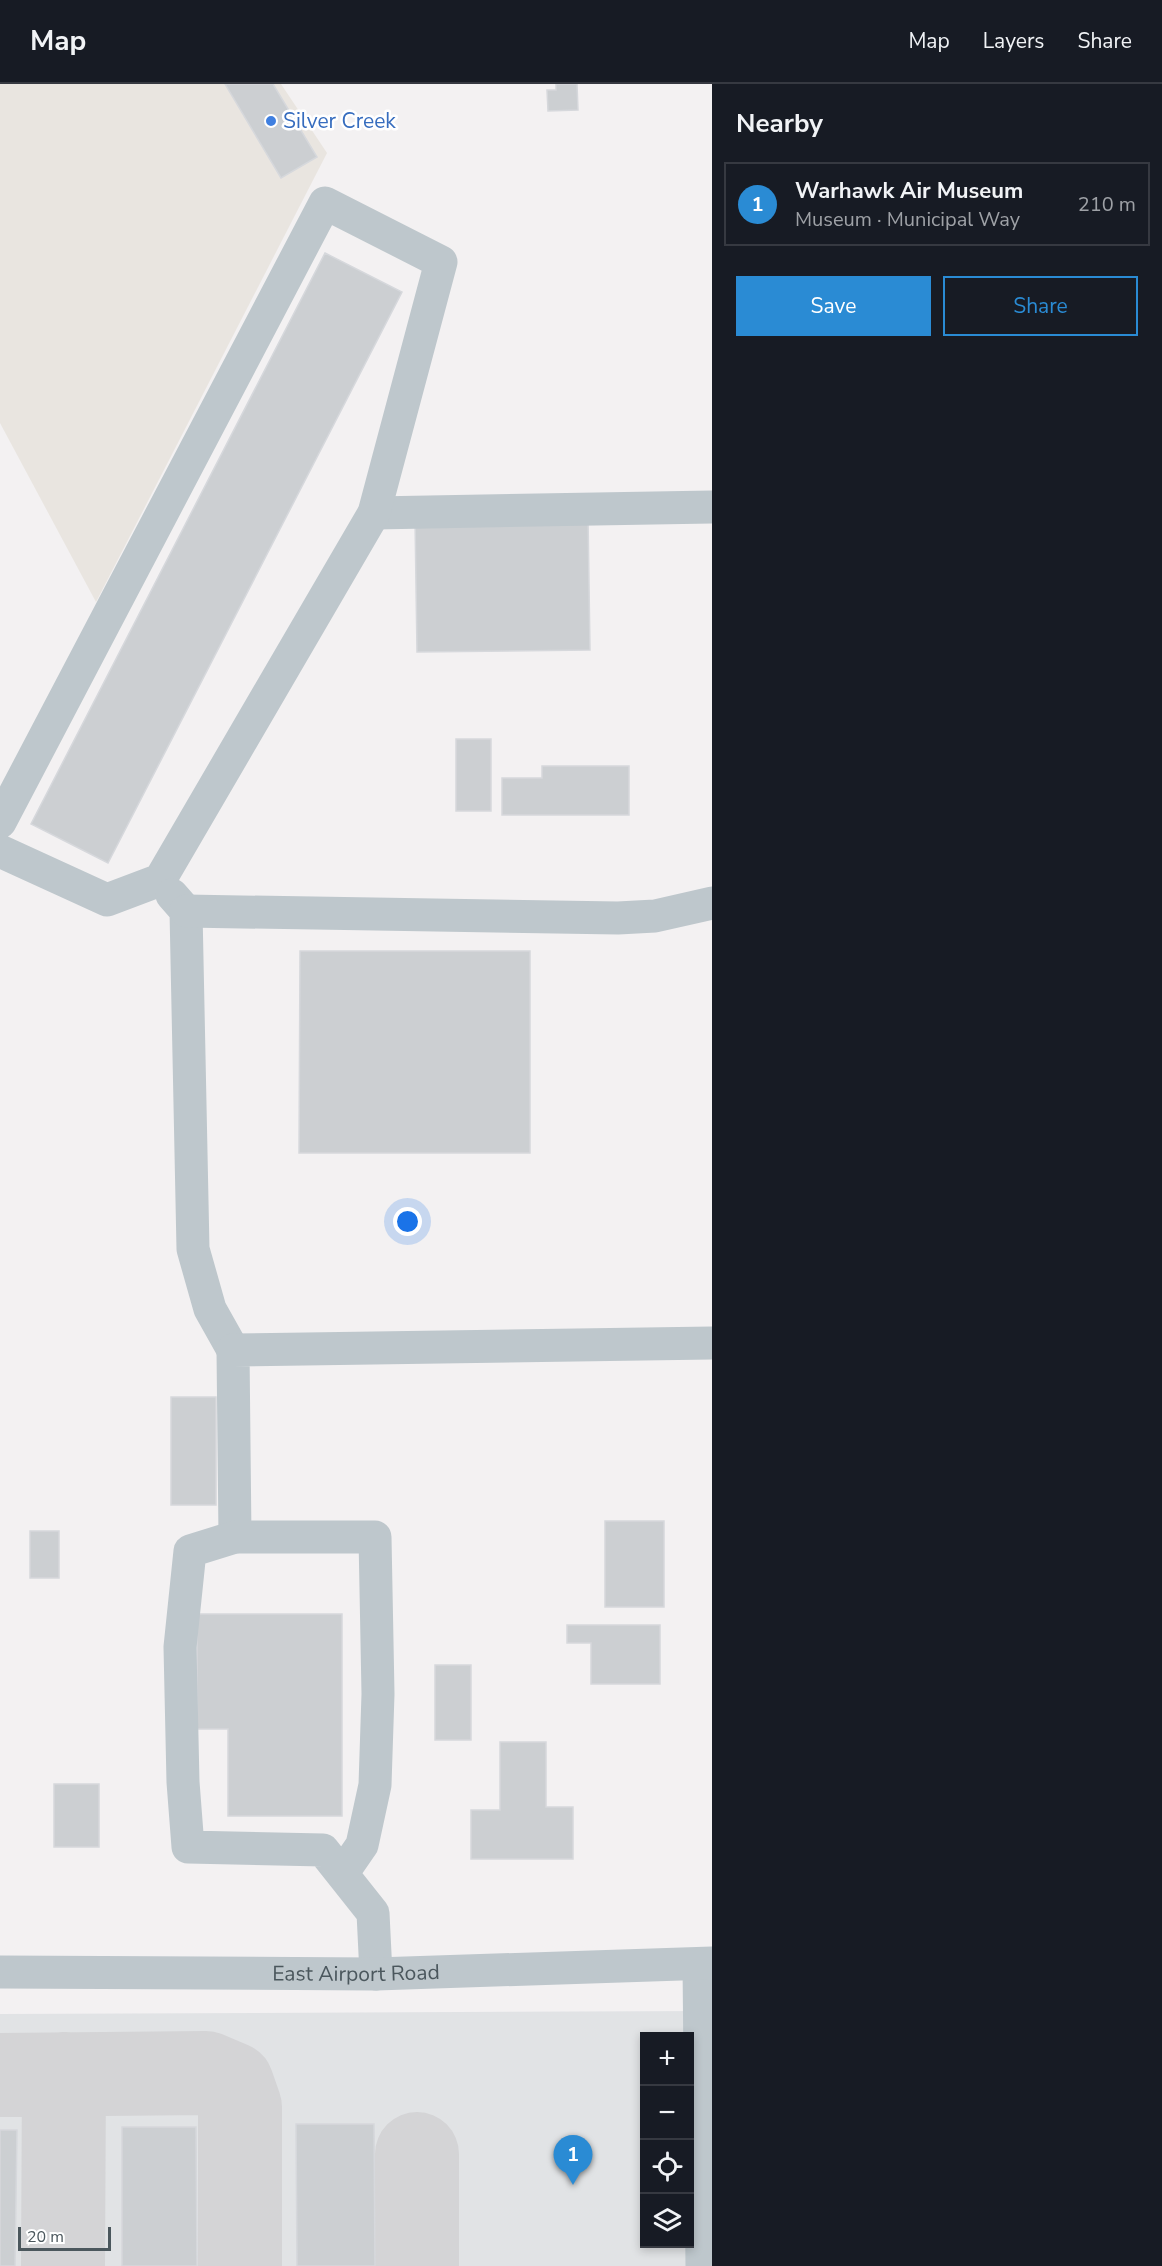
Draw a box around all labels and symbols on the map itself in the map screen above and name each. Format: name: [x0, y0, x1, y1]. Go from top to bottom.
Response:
place label: Silver Creek: [283, 107, 396, 135]
marker: Silver Creek: [264, 114, 278, 128]
your location: [393, 1207, 422, 1236]
street label: East Airport Road: [272, 1958, 440, 1988]
pin: 1: [554, 2136, 592, 2185]
scale bar: [18, 2224, 111, 2252]

